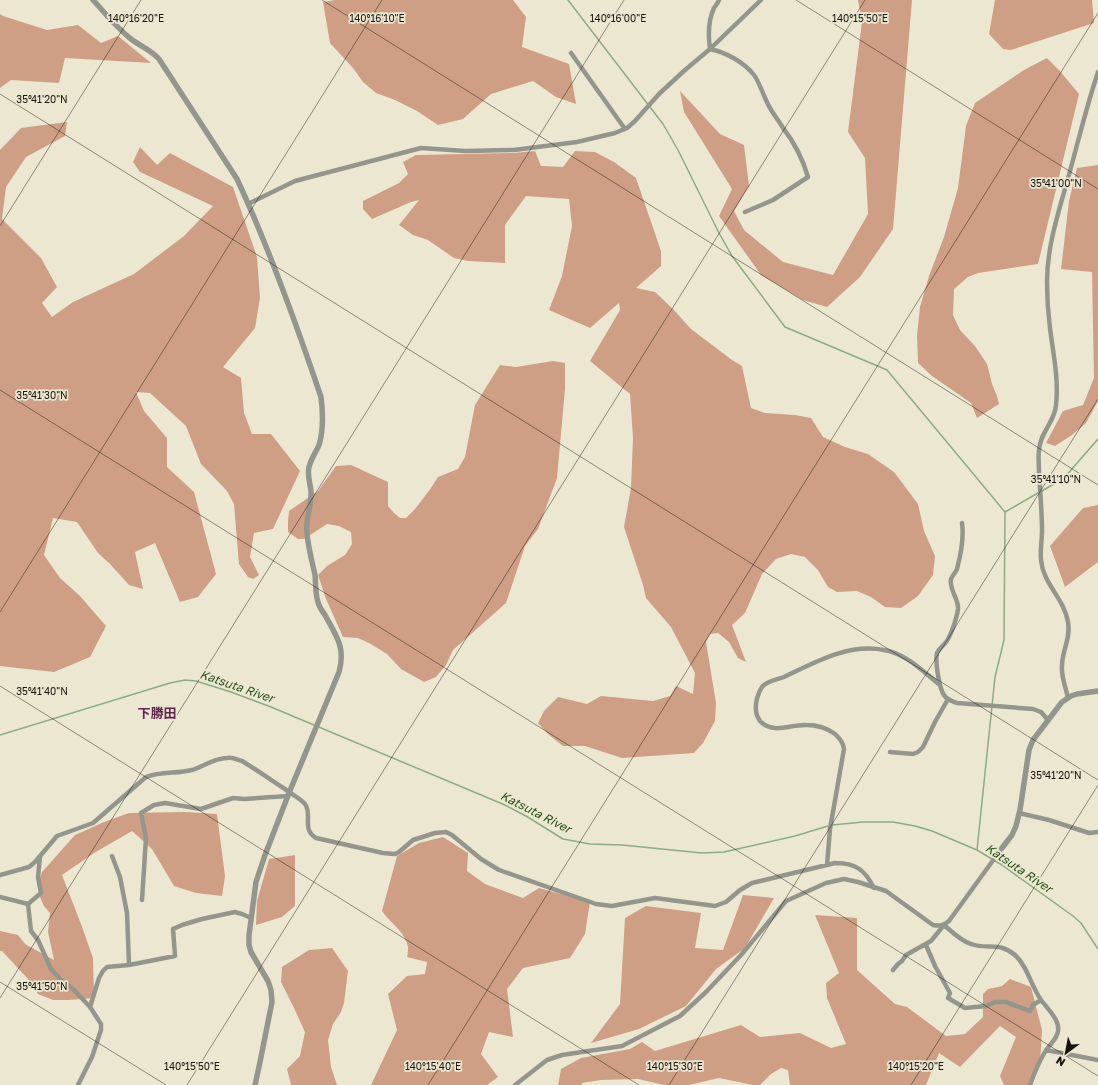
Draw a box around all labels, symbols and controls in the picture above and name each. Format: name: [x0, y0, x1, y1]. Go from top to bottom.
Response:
text: 140°16'20"E: [108, 12, 164, 24]
text: 140°16'10"E: [349, 12, 405, 24]
text: 140°16'00"E: [590, 12, 646, 24]
text: 140°15'50"E: [832, 12, 888, 24]
text: 35°41'20"N: [16, 93, 68, 105]
text: 35°41'00"N: [1030, 177, 1082, 189]
text: 35°41'30"N: [16, 389, 68, 401]
text: 35°41'10"N: [1031, 473, 1081, 485]
water label: Katsuta River: [198, 666, 278, 706]
text: 35°41'40"N: [16, 685, 68, 697]
district label: 下勝田: [137, 705, 177, 721]
text: 35°41'20"N: [1030, 769, 1082, 781]
water label: Katsuta River: [498, 788, 576, 837]
water label: Katsuta River: [983, 840, 1057, 897]
text: 35°41'50"N: [16, 980, 68, 992]
north arrow: [1046, 1033, 1086, 1073]
text: N: [1053, 1054, 1067, 1070]
text: 140°15'50"E: [164, 1060, 220, 1072]
text: 140°15'40"E: [405, 1060, 461, 1072]
text: 140°15'30"E: [647, 1060, 703, 1072]
text: 140°15'20"E: [888, 1060, 944, 1072]

